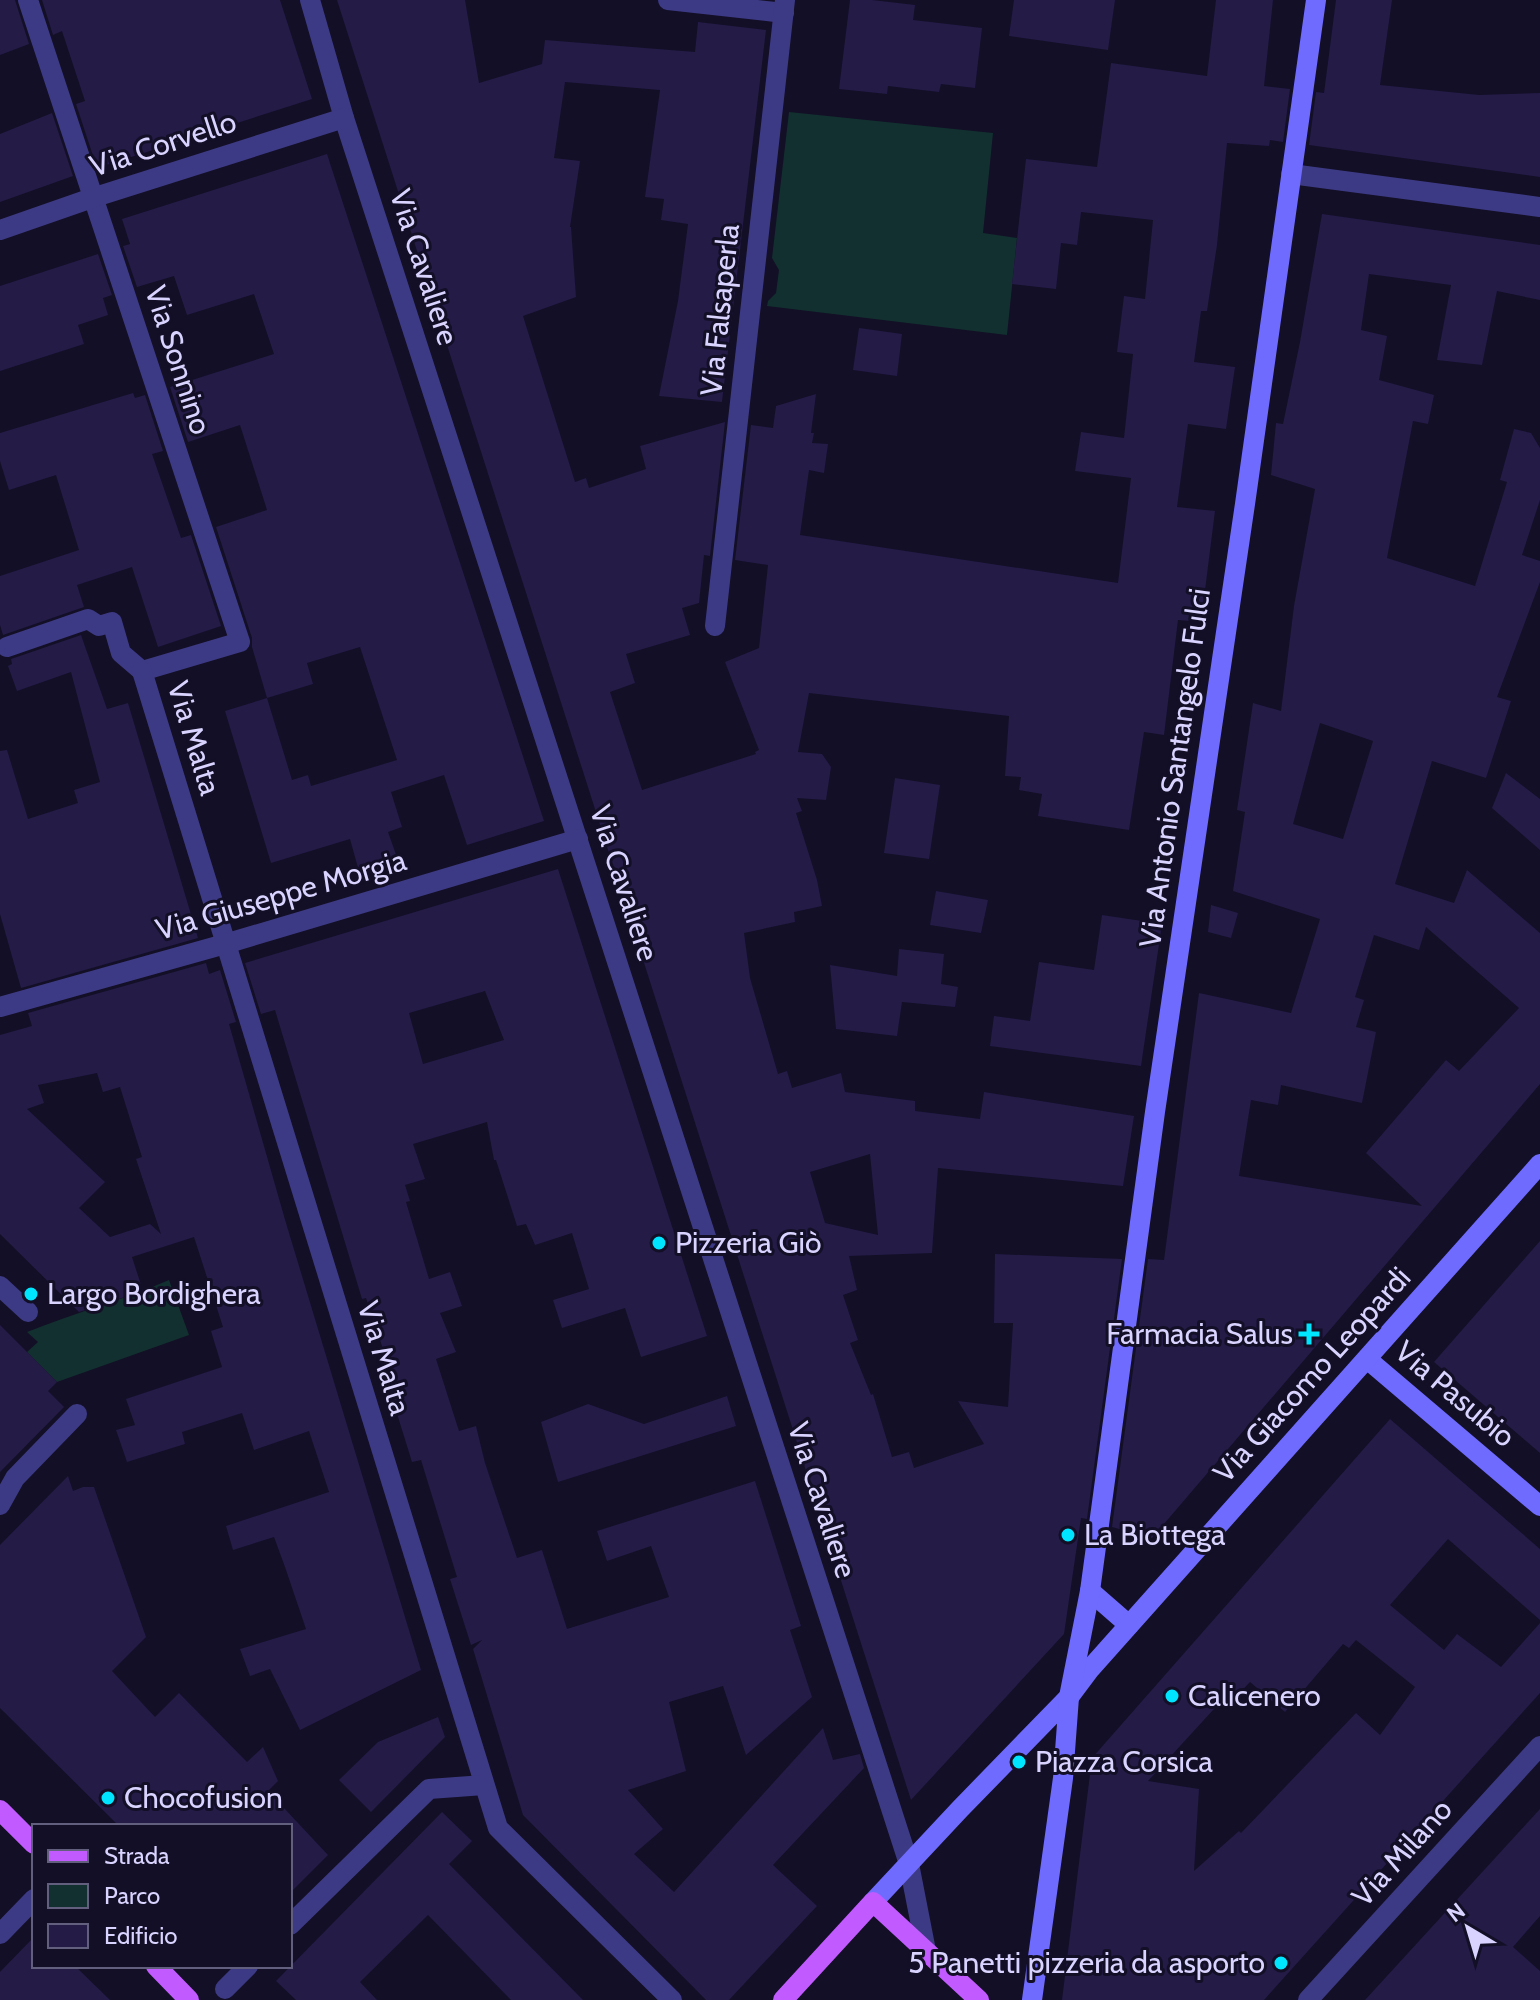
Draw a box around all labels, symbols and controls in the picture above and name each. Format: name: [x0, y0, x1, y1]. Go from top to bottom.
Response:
street label: Via Corvello: [85, 103, 241, 185]
street label: Via Cavaliere: [382, 184, 467, 349]
street label: Via Falsaperla: [692, 222, 747, 398]
street label: Via Sonnino: [137, 281, 220, 439]
street label: Via Antonio Santangelo Fulci: [1131, 586, 1218, 950]
street label: Via Malta: [160, 676, 229, 800]
street label: Via Cavaliere: [582, 800, 667, 965]
street label: Via Giuseppe Morgia: [151, 841, 411, 948]
place label: Pizzeria Giò: [675, 1224, 821, 1261]
marker: Pizzeria Giò: [650, 1234, 668, 1252]
street label: Via Giacomo Leopardi: [1205, 1259, 1418, 1490]
place label: Largo Bordighera: [47, 1275, 261, 1312]
marker: Largo Bordighera: [22, 1285, 40, 1303]
street label: Via Malta: [350, 1296, 419, 1420]
place label: Farmacia Salus: [1106, 1315, 1293, 1352]
marker: Farmacia Salus: [1300, 1325, 1318, 1343]
street label: Via Pasubio: [1388, 1333, 1523, 1455]
street label: Via Cavaliere: [780, 1417, 865, 1582]
place label: La Biottega: [1084, 1516, 1226, 1553]
marker: La Biottega: [1059, 1526, 1077, 1544]
place label: Calicenero: [1188, 1677, 1321, 1714]
marker: Calicenero: [1163, 1687, 1181, 1705]
place label: Piazza Corsica: [1035, 1743, 1214, 1780]
marker: Piazza Corsica: [1010, 1753, 1028, 1771]
place label: Chocofusion: [124, 1779, 283, 1816]
marker: Chocofusion: [99, 1789, 117, 1807]
street label: Via Milano: [1344, 1791, 1460, 1914]
legend: [32, 1824, 292, 1968]
text: Strada: [104, 1841, 170, 1870]
text: Parco: [104, 1881, 160, 1910]
north arrow: [1428, 1888, 1508, 1968]
text: N: [1442, 1897, 1470, 1928]
text: Edificio: [104, 1921, 178, 1950]
place label: 5 Panetti pizzeria da asporto: [908, 1944, 1265, 1981]
marker: 5 Panetti pizzeria da asporto: [1272, 1954, 1290, 1972]

